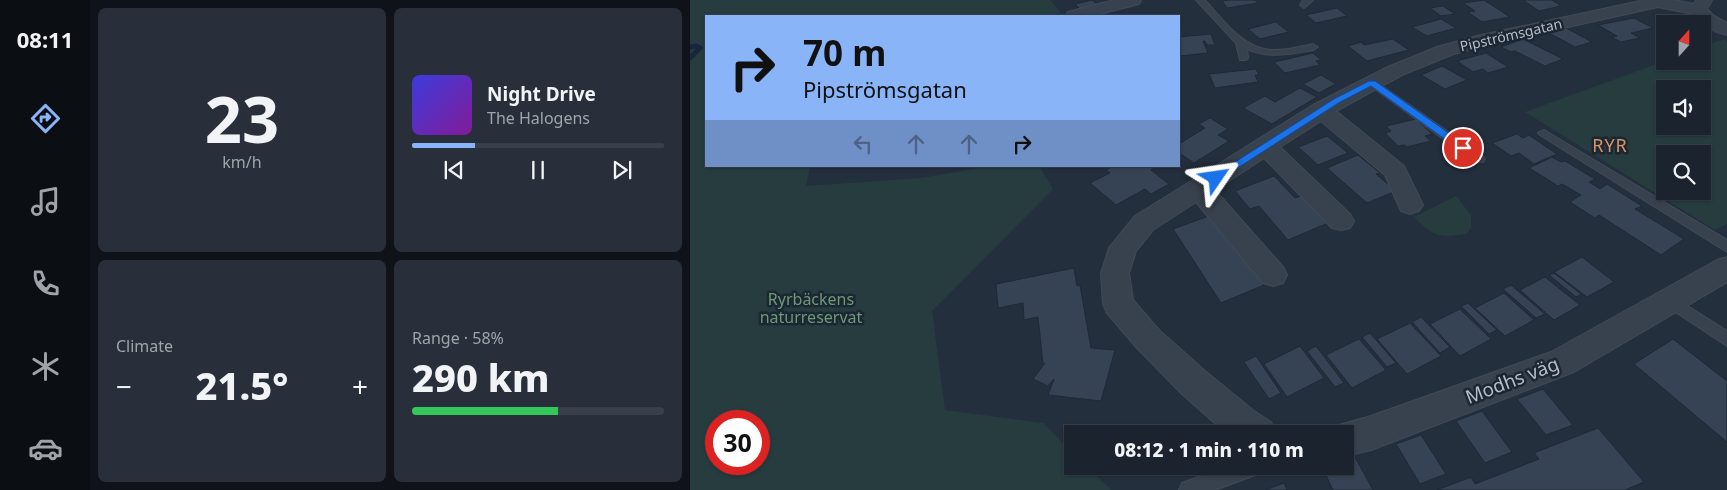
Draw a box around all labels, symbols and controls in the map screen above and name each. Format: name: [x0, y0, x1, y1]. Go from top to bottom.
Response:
street label: Pipströmsgatan: [1458, 14, 1564, 55]
north arrow: [1656, 15, 1711, 70]
map controls: [1656, 15, 1711, 200]
text: 08:11: [17, 24, 73, 54]
text: 70 m: [803, 29, 886, 76]
icon: right: [720, 35, 785, 100]
text: 23: [205, 74, 279, 162]
text: Pipströmsgatan: [803, 74, 967, 104]
button: sound: [1656, 80, 1711, 135]
text: Night Drive: [487, 81, 596, 107]
icon: directions: [28, 101, 63, 136]
text: The Halogens: [487, 107, 590, 129]
pin: [1442, 127, 1484, 169]
icon: left: [849, 130, 877, 158]
icon: ahead: [902, 130, 930, 158]
icon: ahead: [955, 130, 983, 158]
icon: right: [1008, 130, 1036, 158]
district label: RYR: [1592, 133, 1628, 157]
icon: arrive: [1449, 134, 1477, 162]
button: search: [1656, 145, 1711, 200]
text: km/h: [222, 151, 262, 173]
position arrow: [1189, 151, 1241, 203]
icon: previous: [440, 156, 468, 184]
icon: pause: [524, 156, 552, 184]
icon: next: [608, 156, 636, 184]
icon: music: [28, 184, 63, 219]
icon: phone: [28, 266, 63, 301]
park label: Ryrbäckens naturreservat: [760, 288, 863, 328]
text: Range · 58%: [412, 327, 504, 349]
text: Climate: [116, 335, 173, 357]
icon: climate: [28, 349, 63, 384]
street label: Modhs väg: [1462, 350, 1562, 410]
text: 290 km: [412, 351, 550, 403]
text: 21.5°: [196, 359, 288, 411]
text: −: [116, 367, 132, 405]
text: +: [352, 367, 368, 405]
speed limit sign: 30: [705, 410, 770, 475]
icon: car: [28, 431, 63, 466]
text: 08:12 · 1 min · 110 m: [1114, 437, 1304, 463]

